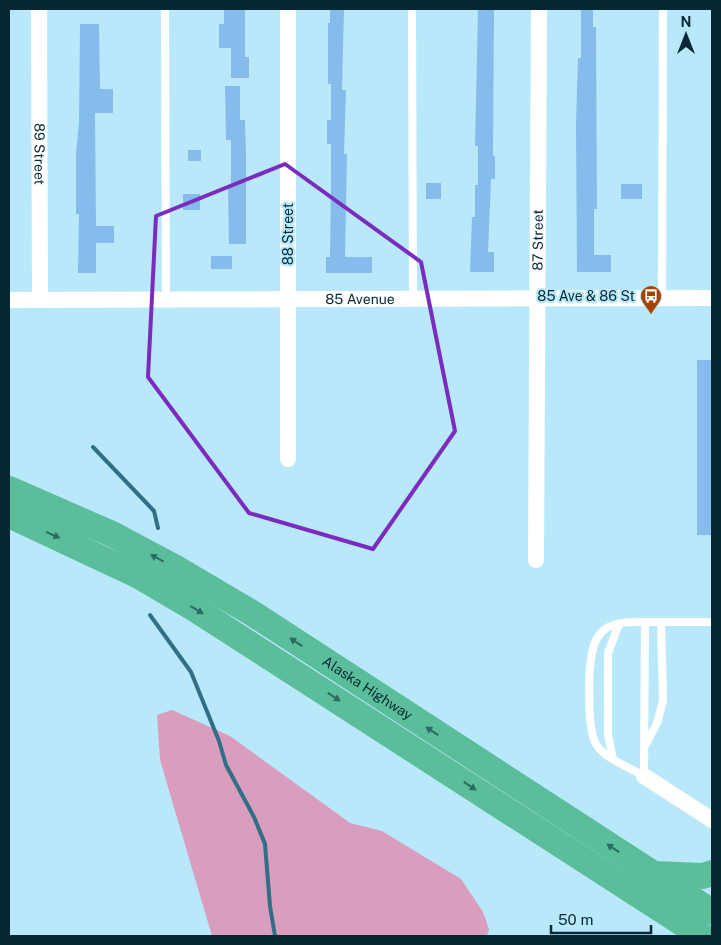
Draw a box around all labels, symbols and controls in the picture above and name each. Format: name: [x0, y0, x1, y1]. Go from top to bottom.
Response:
north arrow: [661, 10, 711, 60]
text: N: [681, 14, 691, 30]
street label: 89 Street: [31, 123, 48, 185]
street label: 88 Street: [280, 203, 296, 265]
street label: 87 Street: [530, 209, 546, 271]
bus stop icon: 85 Ave & 86 St: [639, 284, 663, 315]
place label: 85 Ave & 86 St: [537, 288, 635, 304]
street label: 85 Avenue: [325, 291, 395, 307]
one-way arrow: [46, 531, 60, 539]
one-way arrow: [150, 554, 164, 562]
one-way arrow: [190, 606, 203, 615]
one-way arrow: [289, 637, 303, 647]
street label: Alaska Highway: [319, 653, 416, 724]
one-way arrow: [327, 692, 341, 702]
one-way arrow: [426, 726, 439, 735]
one-way arrow: [464, 781, 477, 791]
one-way arrow: [606, 843, 619, 852]
scale bar: [551, 902, 651, 934]
text: 50 m: [558, 911, 593, 928]

